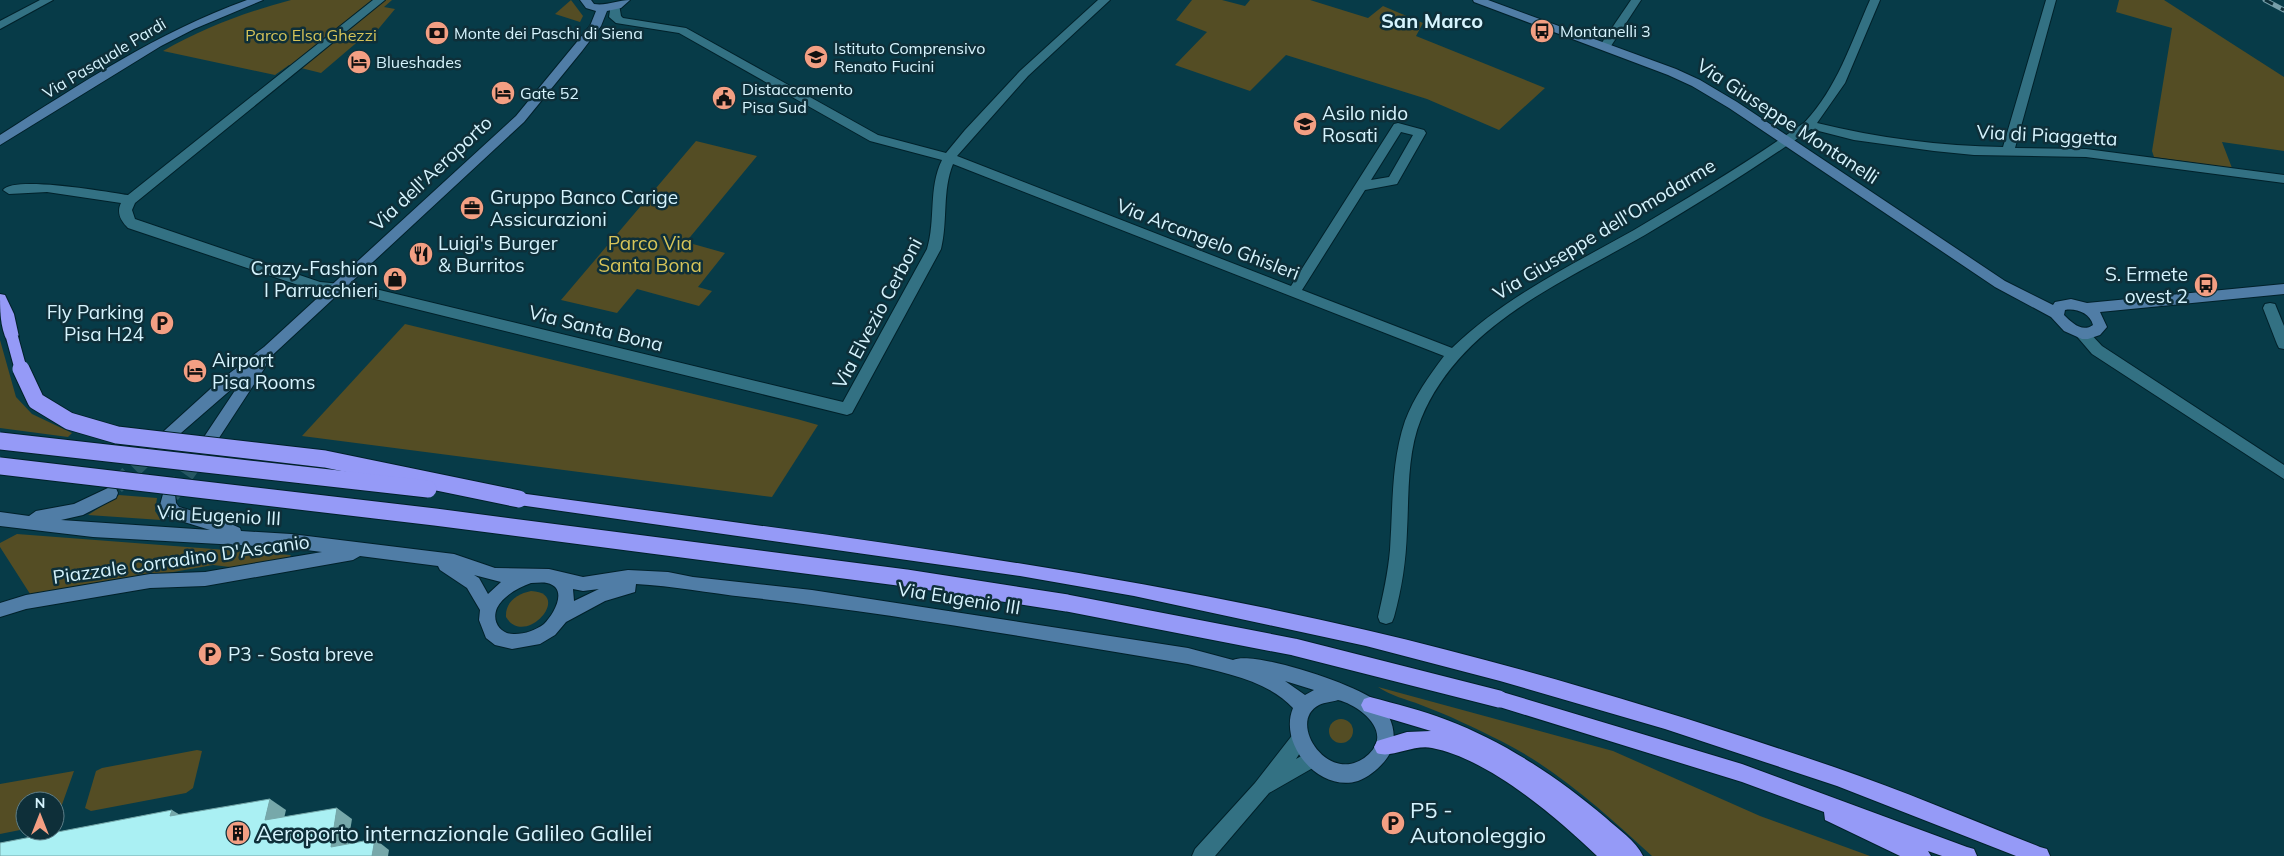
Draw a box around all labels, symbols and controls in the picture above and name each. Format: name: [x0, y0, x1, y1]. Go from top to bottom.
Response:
district label: San Marco: [1381, 8, 1483, 33]
street label: Via Pasquale Pardi: [39, 13, 169, 103]
bus stop icon: Montanelli 3: [1529, 18, 1555, 44]
bank icon: Monte dei Paschi di Siena: [424, 20, 450, 46]
place label: Montanelli 3: [1560, 21, 1651, 41]
place label: Monte dei Paschi di Siena: [454, 23, 643, 43]
park label: Parco Elsa Ghezzi: [245, 25, 377, 45]
place label: Istituto Comprensivo Renato Fucini: [834, 38, 985, 76]
school or university icon: Istituto Comprensivo Renato Fucini: [803, 44, 829, 70]
hotel icon: Blueshades: [346, 49, 372, 75]
place label: Blueshades: [376, 52, 462, 72]
street label: Via Giuseppe Montanelli: [1692, 53, 1884, 189]
place label: Distaccamento Pisa Sud: [742, 79, 853, 117]
hotel icon: Gate 52: [490, 80, 516, 106]
place label: Gate 52: [520, 83, 579, 103]
public building icon: Distaccamento Pisa Sud: [711, 85, 737, 111]
place label: Asilo nido Rosati: [1322, 101, 1408, 147]
street label: Via dell'Aeroporto: [365, 110, 497, 236]
school or university icon: Asilo nido Rosati: [1292, 111, 1318, 137]
street label: Via di Piaggetta: [1976, 119, 2118, 151]
street label: Via Giuseppe dell'Omodarme: [1488, 153, 1720, 305]
place label: Gruppo Banco Carige Assicurazioni: [490, 185, 678, 231]
street label: Via Arcangelo Ghisleri: [1113, 193, 1303, 285]
office icon: Gruppo Banco Carige Assicurazioni: [459, 195, 485, 221]
place label: Luigi's Burger & Burritos: [438, 231, 558, 277]
park label: Parco Via Santa Bona: [598, 231, 702, 277]
street label: Via Elvezio Cerboni: [827, 233, 927, 393]
restaurant icon: Luigi's Burger & Burritos: [408, 241, 434, 267]
place label: Crazy-Fashion I Parrucchieri: [250, 256, 378, 302]
place label: S. Ermete ovest 2: [2105, 262, 2188, 308]
shop icon: Crazy-Fashion I Parrucchieri: [382, 266, 408, 292]
bus stop icon: S. Ermete ovest 2: [2193, 272, 2219, 298]
place label: Fly Parking Pisa H24: [47, 300, 144, 346]
street label: Via Santa Bona: [526, 300, 666, 356]
parking icon: Fly Parking Pisa H24: [149, 310, 175, 336]
place label: Airport Pisa Rooms: [212, 348, 315, 394]
hotel icon: Airport Pisa Rooms: [182, 358, 208, 384]
street label: Via Eugenio III: [156, 500, 282, 530]
street label: Piazzale Corradino D'Ascanio: [51, 529, 311, 589]
street label: Via Eugenio III: [896, 576, 1022, 620]
parking icon: P3 - Sosta breve: [197, 641, 223, 667]
place label: P3 - Sosta breve: [228, 642, 374, 666]
north arrow: [15, 791, 65, 841]
text: N: [35, 794, 45, 812]
place label: P5 - Autonoleggio: [1410, 796, 1546, 849]
parking icon: P5 - Autonoleggio: [1380, 810, 1406, 836]
place label: Aeroporto internazionale Galileo Galilei: [256, 819, 652, 847]
building icon: Aeroporto internazionale Galileo Galilei: [225, 820, 251, 846]

